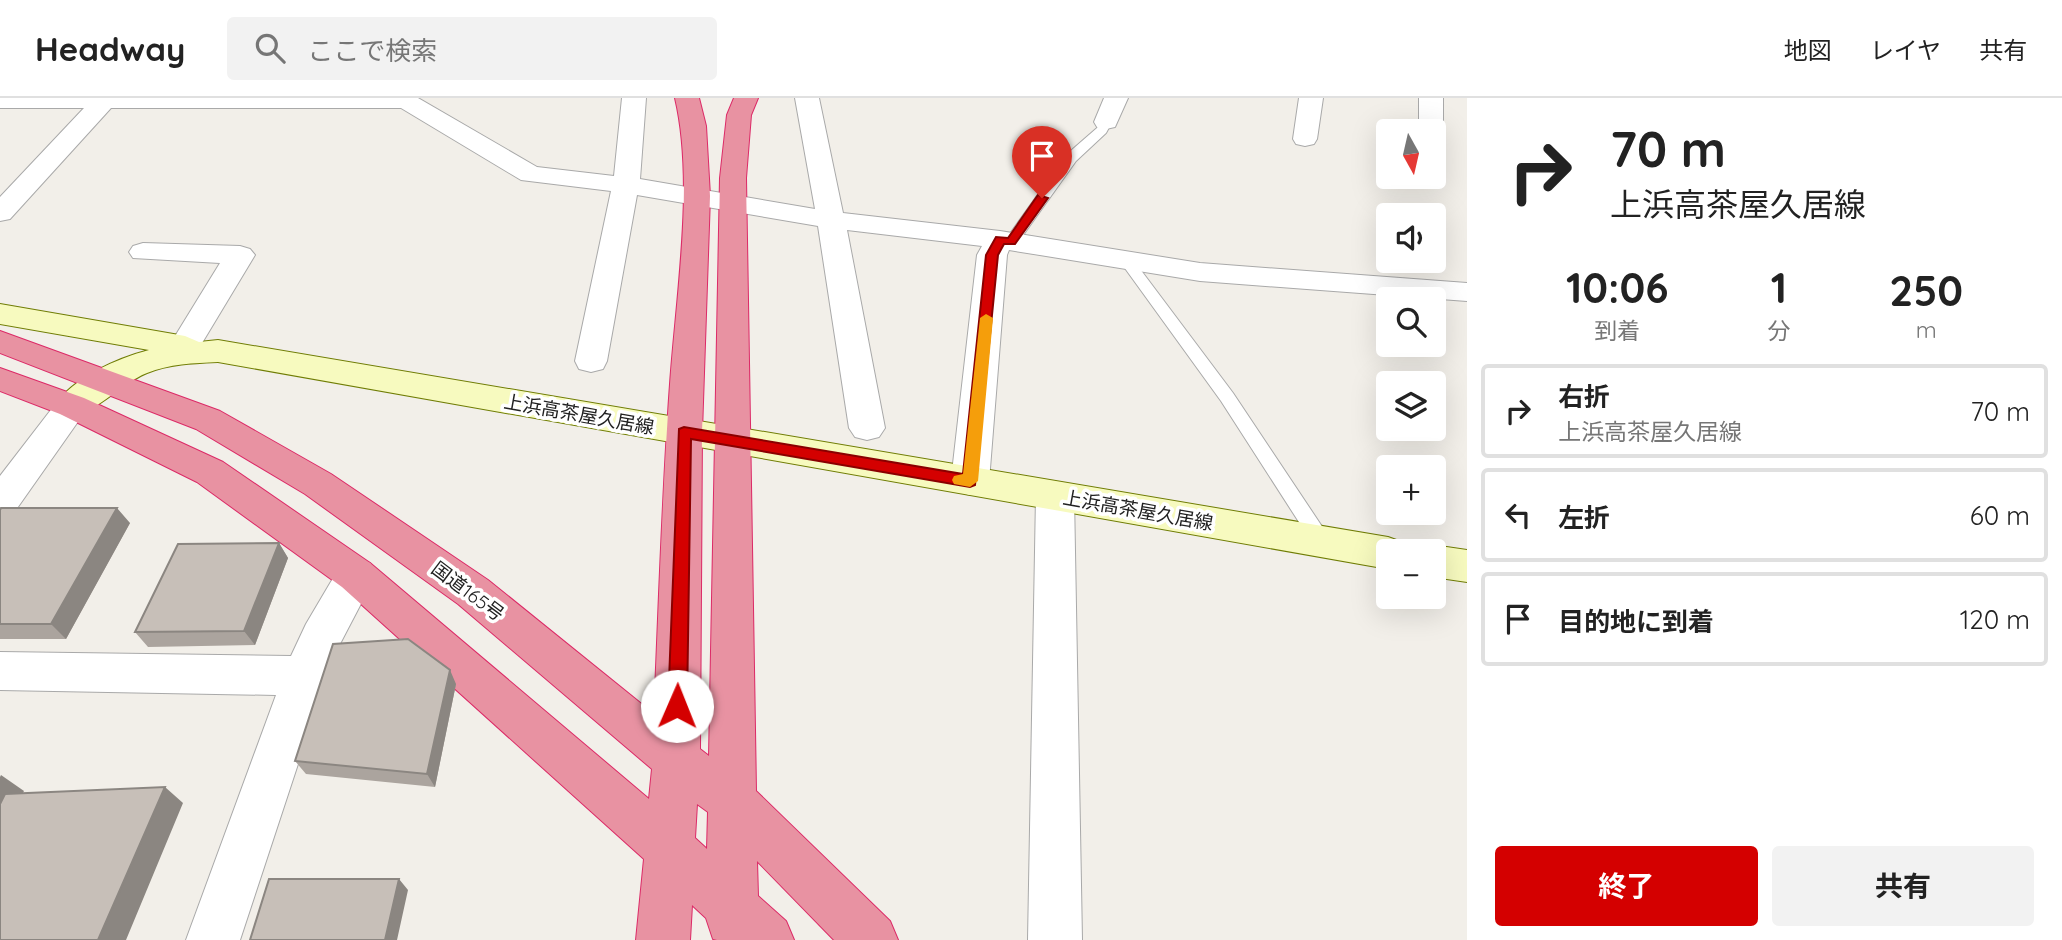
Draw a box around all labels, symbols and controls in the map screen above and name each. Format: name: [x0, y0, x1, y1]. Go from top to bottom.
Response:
search box: [227, 17, 717, 80]
text: Headway: [35, 28, 185, 69]
icon: search: [251, 29, 289, 67]
text: ここで検索: [307, 34, 437, 67]
text: 地図: [1784, 35, 1832, 65]
text: レイヤ: [1870, 35, 1941, 65]
text: 共有: [1979, 35, 2027, 65]
text: 70 m: [1610, 118, 1726, 179]
north arrow: [1376, 119, 1446, 189]
map controls: [1376, 119, 1446, 609]
pin: [1012, 126, 1072, 198]
icon: right: [1495, 126, 1586, 217]
icon: arrive: [1023, 137, 1061, 175]
text: 上浜高茶屋久居線: [1610, 184, 1866, 224]
button: sound: [1376, 203, 1446, 273]
text: 10:06: [1566, 261, 1668, 314]
text: 1: [1771, 261, 1787, 314]
text: 250: [1889, 264, 1963, 317]
button: search: [1376, 287, 1446, 357]
text: m: [1916, 315, 1937, 344]
text: 到着: [1594, 316, 1640, 345]
text: 分: [1767, 316, 1790, 345]
button: layers: [1376, 371, 1446, 441]
text: 右折: [1558, 380, 1610, 413]
street label: 上浜高茶屋久居線: [502, 389, 656, 439]
icon: right: [1499, 392, 1537, 430]
text: 70 m: [1970, 395, 2030, 428]
text: 上浜高茶屋久居線: [1558, 417, 1742, 446]
button: +: [1376, 455, 1446, 525]
street label: 上浜高茶屋久居線: [1061, 485, 1215, 535]
icon: left: [1499, 496, 1537, 534]
text: 60 m: [1970, 499, 2030, 532]
text: 左折: [1558, 501, 1610, 534]
button: −: [1376, 539, 1446, 609]
street label: 国道165号: [427, 556, 509, 626]
icon: arrive: [1499, 600, 1537, 638]
text: 120 m: [1960, 603, 2030, 636]
text: 目的地に到着: [1558, 605, 1714, 638]
position arrow: [640, 669, 714, 743]
button: 終了: [1495, 846, 1758, 926]
button: 共有: [1772, 846, 2034, 926]

